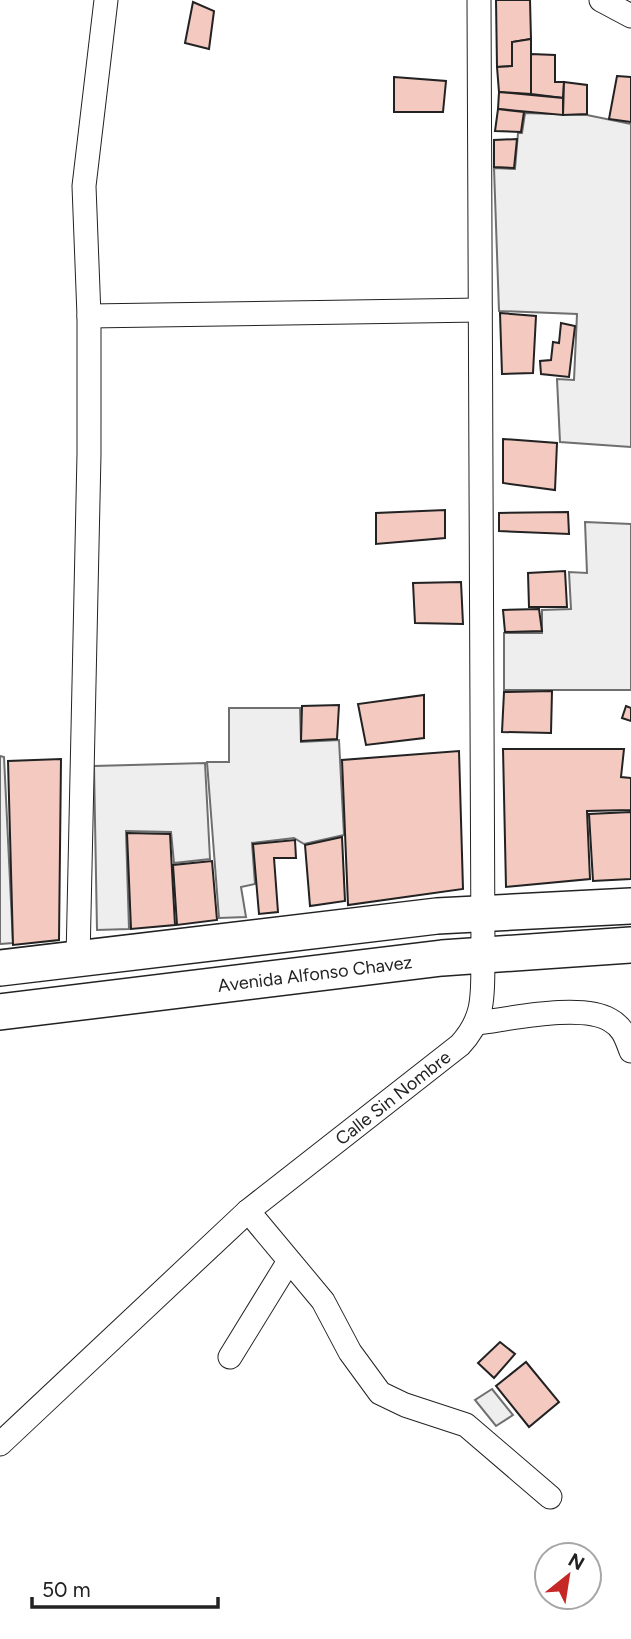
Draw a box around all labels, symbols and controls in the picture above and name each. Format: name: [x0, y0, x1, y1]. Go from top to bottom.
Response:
street label: Avenida Alfonso Chavez: [217, 951, 414, 997]
street label: Calle Sin Nombre: [331, 1046, 455, 1150]
north arrow: [533, 1541, 603, 1611]
text: N: [564, 1548, 588, 1575]
scale bar: [32, 1566, 217, 1610]
text: 50 m: [42, 1577, 91, 1602]

